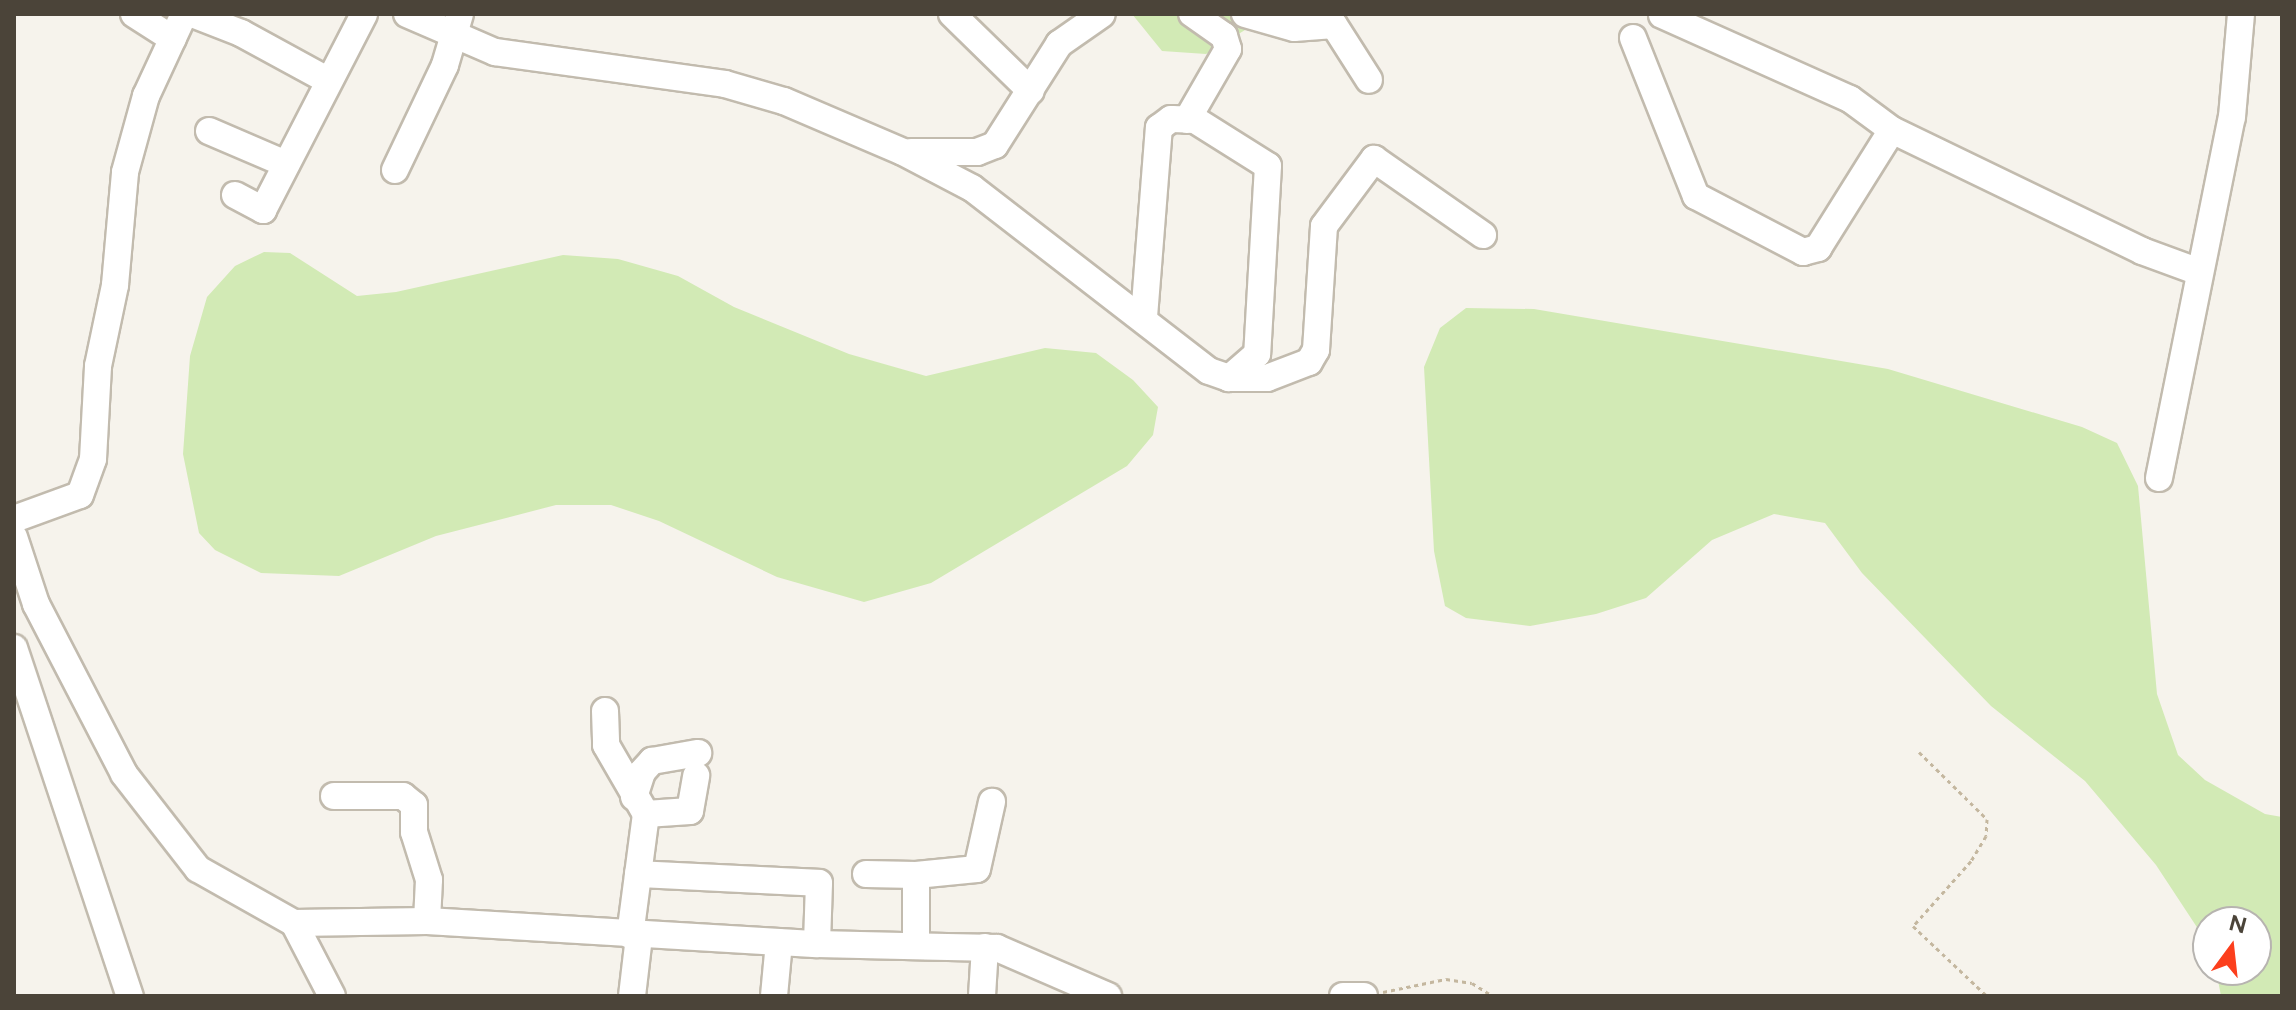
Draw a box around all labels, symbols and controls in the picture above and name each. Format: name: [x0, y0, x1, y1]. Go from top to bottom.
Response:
north arrow: [2192, 906, 2272, 986]
text: N: [2226, 909, 2250, 940]

